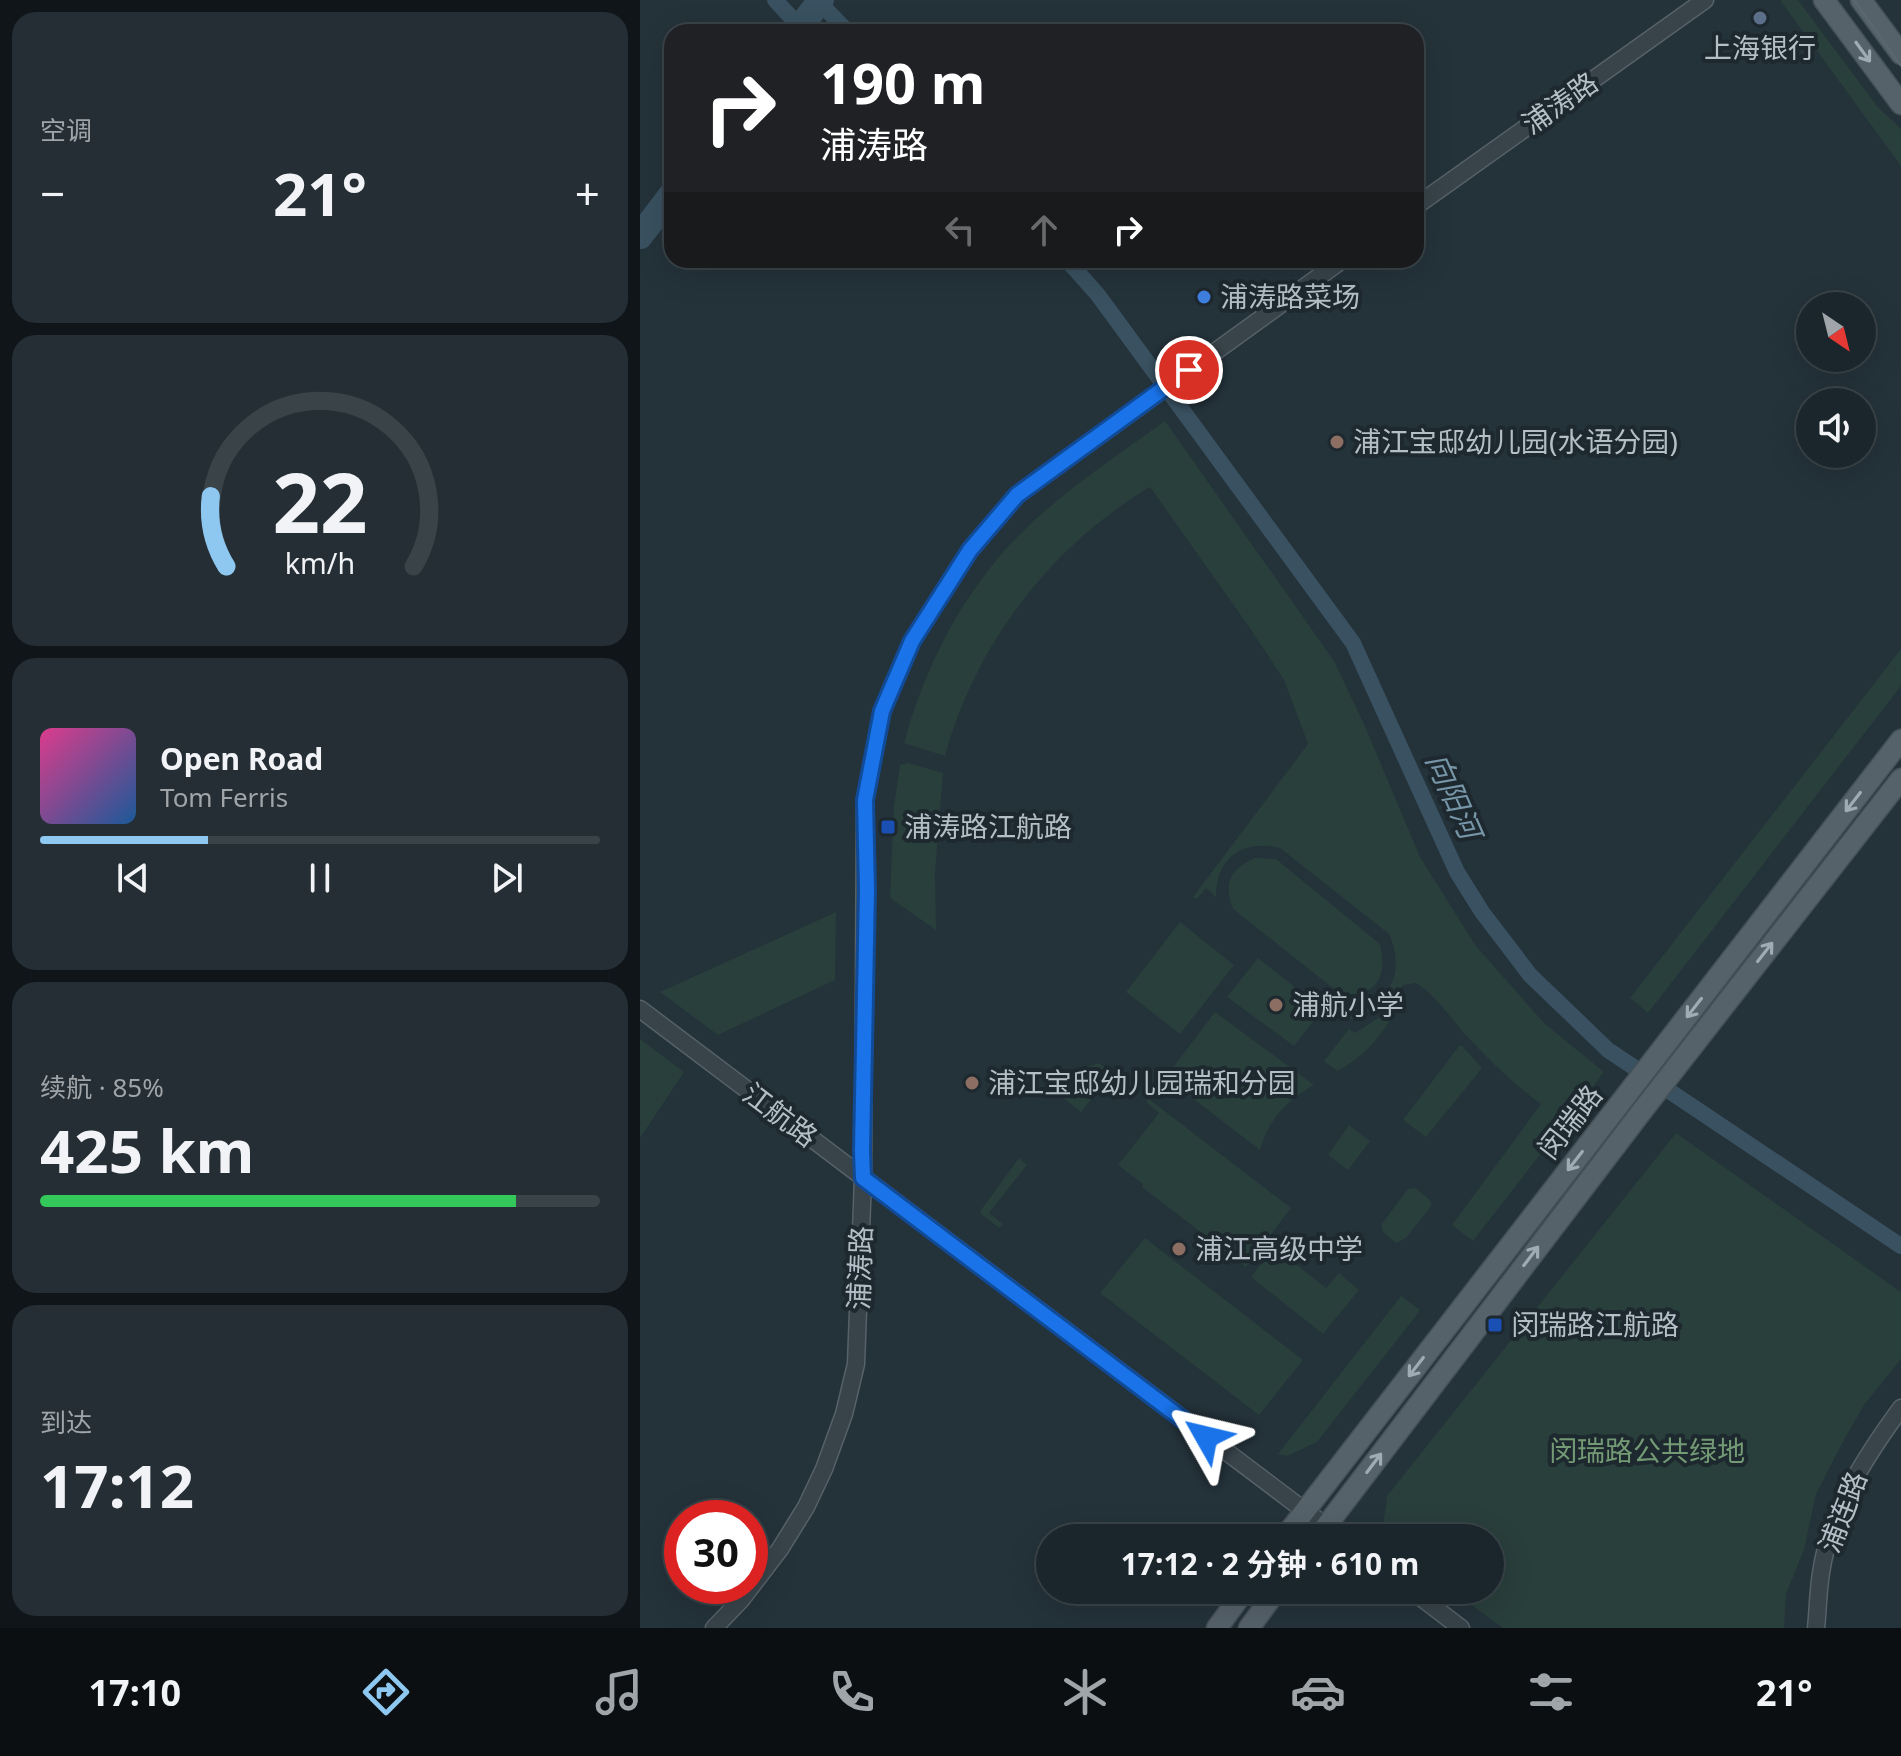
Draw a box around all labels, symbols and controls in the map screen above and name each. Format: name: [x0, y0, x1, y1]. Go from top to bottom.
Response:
marker: 上海银行: [1751, 9, 1769, 27]
place label: 上海银行: [1704, 28, 1816, 66]
one-way arrow: [1854, 41, 1871, 62]
text: 190 m: [820, 44, 985, 120]
icon: right: [688, 56, 792, 160]
street label: 浦涛路: [1514, 63, 1605, 142]
text: 空调: [40, 112, 92, 148]
text: 浦涛路: [820, 120, 928, 169]
text: 21°: [273, 152, 367, 234]
text: −: [40, 163, 65, 223]
text: +: [575, 163, 600, 223]
icon: left: [938, 208, 982, 252]
icon: ahead: [1022, 208, 1066, 252]
icon: right: [1106, 208, 1150, 252]
place label: 浦涛路菜场: [1220, 277, 1360, 315]
marker: 浦涛路菜场: [1195, 288, 1213, 306]
north arrow: [1796, 292, 1876, 372]
map controls: [1796, 292, 1876, 468]
pin: [1155, 336, 1223, 404]
icon: arrive: [1167, 348, 1211, 392]
button: sound: [1796, 388, 1876, 468]
place label: 浦江宝邸幼儿园(水语分园): [1353, 422, 1678, 460]
marker: 浦江宝邸幼儿园(水语分园): [1328, 433, 1346, 451]
text: 22: [272, 443, 368, 556]
text: km/h: [285, 543, 355, 582]
text: Open Road: [160, 738, 323, 779]
water label: 向阳河: [1417, 746, 1493, 849]
text: Tom Ferris: [160, 779, 288, 815]
one-way arrow: [1845, 791, 1862, 812]
place label: 浦涛路江航路: [904, 807, 1072, 845]
marker: 浦涛路江航路: [879, 818, 897, 836]
icon: previous: [111, 856, 155, 900]
icon: pause: [298, 856, 342, 900]
icon: next: [485, 856, 529, 900]
one-way arrow: [1756, 942, 1773, 963]
place label: 浦航小学: [1292, 985, 1404, 1023]
marker: 浦航小学: [1267, 996, 1285, 1014]
one-way arrow: [1686, 997, 1703, 1018]
place label: 浦江宝邸幼儿园瑞和分园: [988, 1063, 1296, 1101]
text: 续航 · 85%: [40, 1069, 164, 1105]
street label: 江航路: [736, 1074, 826, 1155]
marker: 浦江宝邸幼儿园瑞和分园: [963, 1074, 981, 1092]
street label: 闵瑞路: [1528, 1077, 1610, 1166]
text: 425 km: [40, 1109, 254, 1191]
one-way arrow: [1567, 1150, 1584, 1171]
street label: 浦涛路: [839, 1225, 879, 1311]
place label: 浦江高级中学: [1195, 1229, 1363, 1267]
marker: 浦江高级中学: [1170, 1240, 1188, 1258]
one-way arrow: [1523, 1246, 1540, 1267]
place label: 闵瑞路江航路: [1511, 1305, 1679, 1343]
marker: 闵瑞路江航路: [1486, 1316, 1504, 1334]
one-way arrow: [1408, 1356, 1425, 1377]
position arrow: [1164, 1395, 1248, 1479]
text: 到达: [40, 1404, 92, 1440]
park label: 闵瑞路公共绿地: [1549, 1431, 1745, 1469]
text: 17:12: [40, 1444, 194, 1526]
one-way arrow: [1365, 1453, 1382, 1474]
street label: 浦连路: [1809, 1466, 1875, 1558]
speed limit sign: 30: [664, 1500, 768, 1604]
text: 17:12 · 2 分钟 · 610 m: [1121, 1543, 1419, 1584]
icon: directions: [358, 1664, 414, 1720]
icon: music: [591, 1664, 647, 1720]
icon: phone: [824, 1664, 880, 1720]
icon: climate: [1057, 1664, 1113, 1720]
icon: car: [1290, 1664, 1346, 1720]
icon: filters: [1523, 1664, 1579, 1720]
text: 17:10: [89, 1668, 181, 1717]
text: 21°: [1756, 1668, 1812, 1717]

